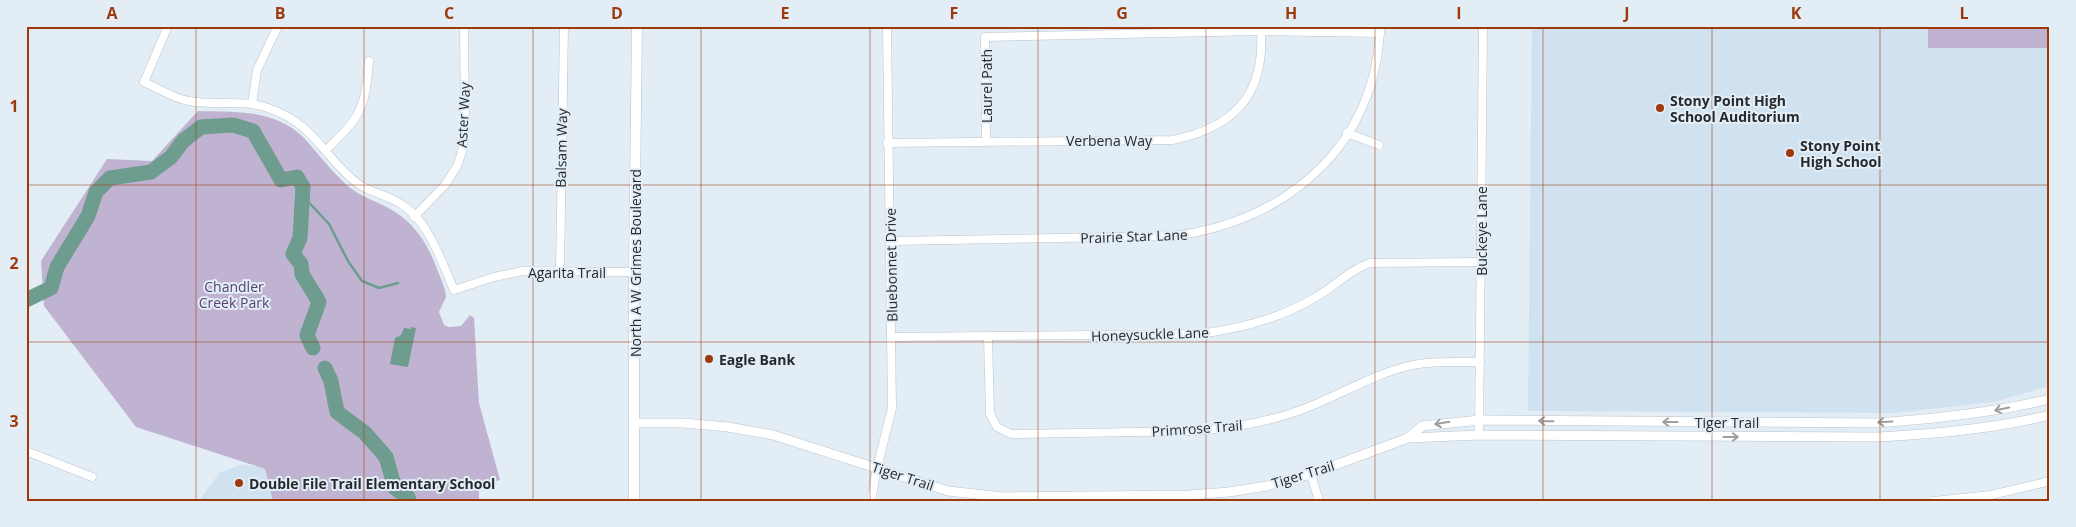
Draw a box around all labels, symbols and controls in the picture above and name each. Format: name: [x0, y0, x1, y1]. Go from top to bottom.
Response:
text: A: [106, 2, 118, 24]
text: B: [275, 2, 285, 24]
text: C: [444, 2, 454, 24]
text: D: [611, 2, 623, 24]
text: E: [781, 2, 790, 24]
text: F: [950, 2, 958, 24]
text: G: [1116, 2, 1128, 24]
text: H: [1285, 2, 1297, 24]
text: I: [1456, 2, 1462, 24]
text: J: [1622, 2, 1630, 24]
text: K: [1791, 2, 1802, 24]
text: L: [1959, 2, 1969, 24]
street label: Laurel Path: [977, 49, 996, 123]
street label: Aster Way: [452, 81, 474, 148]
place label: Stony Point High School Auditorium: [1670, 91, 1800, 126]
text: 1: [9, 95, 19, 117]
marker: Stony Point High School Auditorium: [1654, 102, 1666, 114]
street label: Balsam Way: [551, 107, 571, 188]
street label: Verbena Way: [1066, 131, 1153, 150]
place label: Stony Point High School: [1800, 136, 1881, 171]
marker: Stony Point High School: [1784, 147, 1796, 159]
street label: North A W Grimes Boulevard: [626, 169, 645, 357]
street label: Buckeye Lane: [1472, 186, 1491, 276]
street label: Bluebonnet Drive: [881, 208, 901, 322]
street label: Prairie Star Lane: [1080, 225, 1188, 247]
text: 2: [9, 252, 19, 274]
street label: Agarita Trail: [528, 263, 606, 282]
park label: Chandler Creek Park: [199, 277, 270, 312]
street label: Honeysuckle Lane: [1091, 322, 1209, 346]
place label: Eagle Bank: [719, 350, 795, 369]
marker: Eagle Bank: [703, 353, 715, 365]
one-way arrow: [1995, 405, 2011, 415]
text: 3: [9, 410, 19, 432]
street label: Tiger Trail: [1695, 413, 1759, 432]
street label: Primrose Trail: [1151, 415, 1243, 441]
one-way arrow: [1538, 416, 1554, 426]
one-way arrow: [1663, 417, 1679, 427]
one-way arrow: [1877, 418, 1893, 427]
one-way arrow: [1434, 419, 1450, 429]
one-way arrow: [1722, 432, 1738, 442]
street label: Tiger Trail: [1269, 456, 1337, 492]
street label: Tiger Trail: [869, 457, 937, 495]
place label: Double File Trail Elementary School: [249, 474, 495, 493]
marker: Double File Trail Elementary School: [233, 477, 245, 489]

